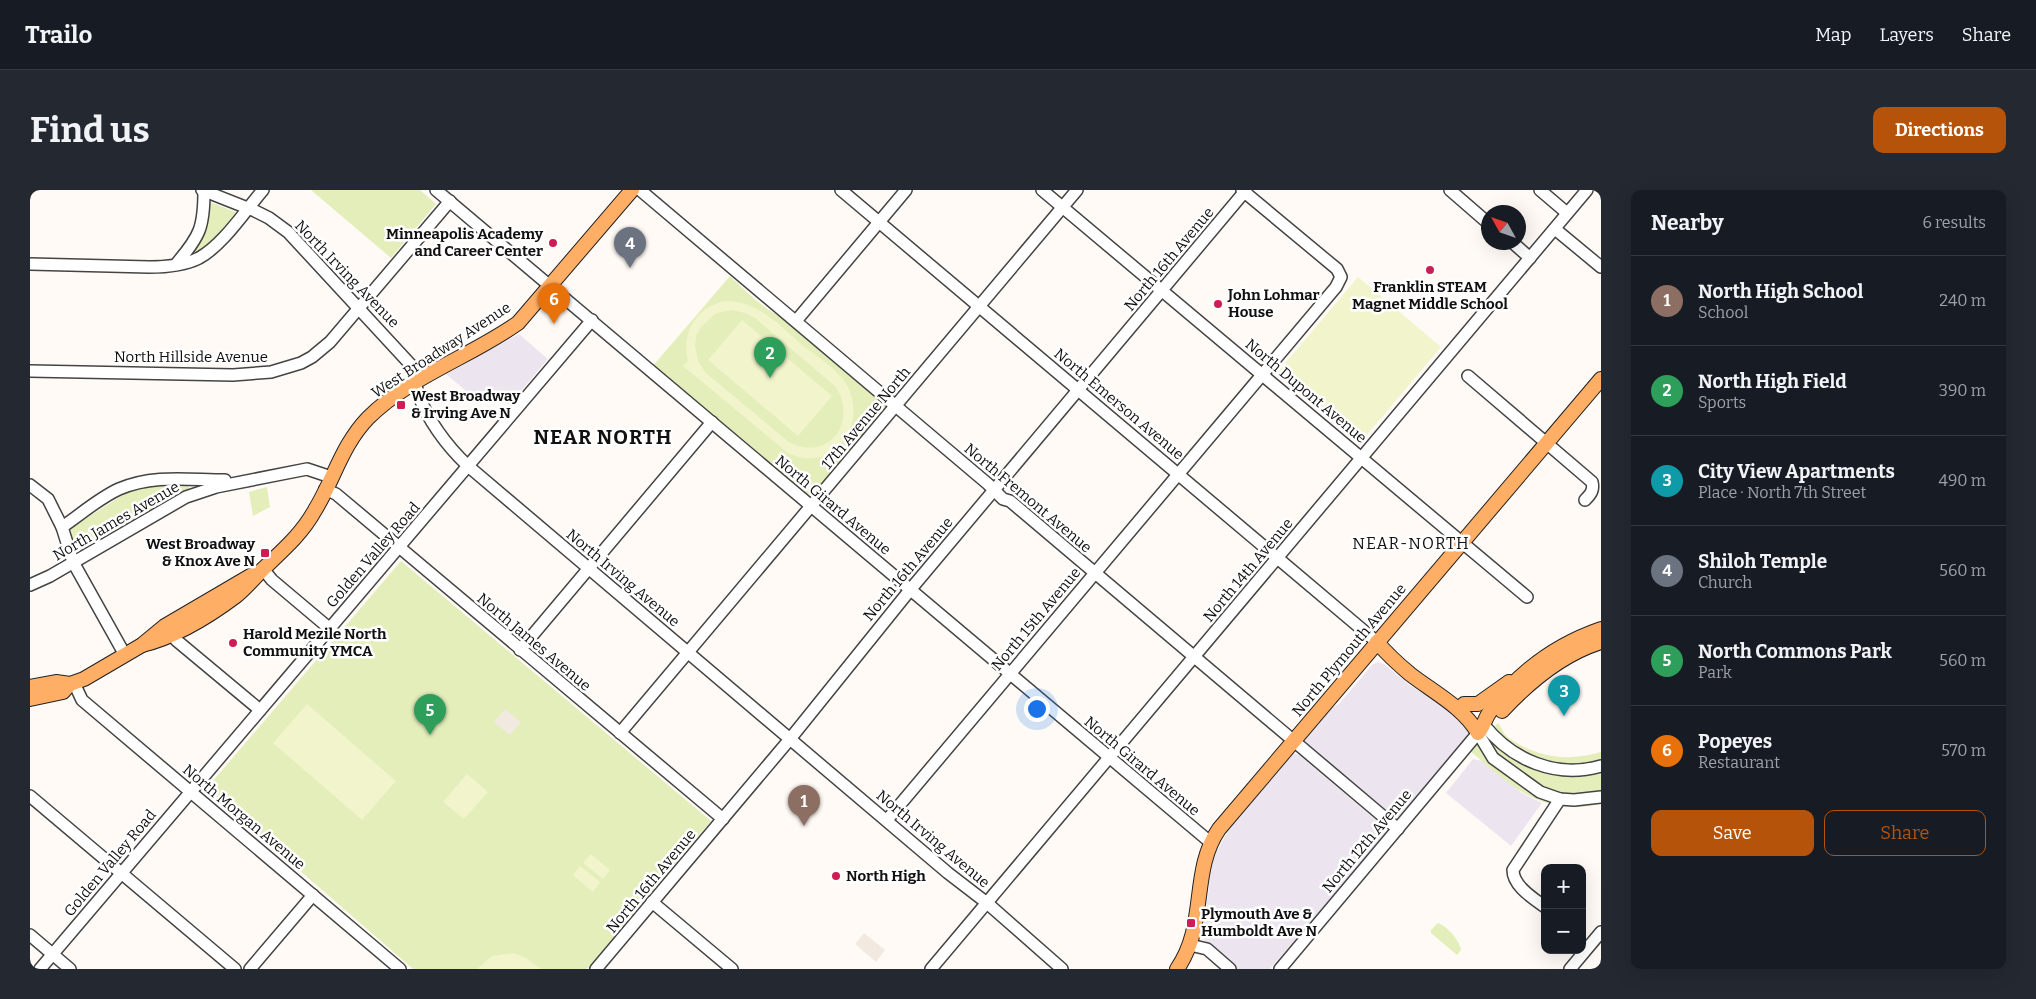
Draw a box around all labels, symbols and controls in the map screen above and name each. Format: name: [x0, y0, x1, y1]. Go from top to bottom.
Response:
text: Trailo: [25, 21, 92, 49]
text: Map: [1815, 24, 1851, 46]
text: Layers: [1879, 24, 1934, 46]
text: Share: [1962, 24, 2011, 46]
button: Directions: [1873, 107, 2006, 153]
text: Find us: [30, 109, 150, 151]
street label: North 16th Avenue: [1120, 204, 1218, 314]
north arrow: [1481, 205, 1526, 250]
text: Nearby: [1651, 210, 1724, 236]
text: 6 results: [1923, 213, 1986, 232]
street label: North Irving Avenue: [291, 217, 403, 331]
place label: Minneapolis Academy and Career Center: [386, 225, 544, 260]
pin: 4: [614, 227, 646, 268]
marker: Minneapolis Academy and Career Center: [547, 237, 559, 249]
marker: Franklin STEAM Magnet Middle School: [1424, 264, 1436, 276]
place label: Franklin STEAM Magnet Middle School: [1352, 278, 1508, 313]
text: North High School: [1698, 280, 1863, 303]
pin: 6: [538, 283, 570, 324]
place label: John Lohmar House: [1227, 286, 1320, 321]
text: 1: [1664, 291, 1670, 310]
text: 240 m: [1939, 291, 1986, 310]
street label: West Broadway Avenue: [368, 298, 514, 402]
marker: John Lohmar House: [1212, 298, 1224, 310]
text: School: [1698, 303, 1748, 322]
street label: North Dupont Avenue: [1242, 335, 1370, 447]
pin: 2: [754, 337, 786, 378]
street label: North Emerson Avenue: [1051, 345, 1187, 463]
street label: North Hillside Avenue: [114, 348, 268, 366]
street label: 17th Avenue North: [818, 363, 915, 473]
text: North High Field: [1698, 370, 1847, 393]
text: 2: [1662, 381, 1672, 400]
text: 390 m: [1939, 381, 1986, 400]
place label: West Broadway & Irving Ave N: [411, 387, 521, 422]
text: Sports: [1698, 393, 1746, 412]
marker: West Broadway & Irving Ave N: [395, 399, 407, 411]
district label: NEAR NORTH: [534, 425, 672, 449]
street label: North Fremont Avenue: [961, 439, 1095, 557]
street label: North Girard Avenue: [772, 451, 894, 559]
text: City View Apartments: [1698, 460, 1895, 483]
text: 3: [1662, 471, 1672, 490]
text: 490 m: [1939, 471, 1986, 490]
street label: North James Avenue: [50, 478, 182, 564]
text: Place · North 7th Street: [1698, 483, 1866, 502]
street label: Golden Valley Road: [322, 499, 424, 611]
street label: North 16th Avenue: [859, 514, 957, 624]
street label: North 14th Avenue: [1199, 515, 1297, 625]
street label: North Irving Avenue: [563, 525, 683, 631]
district label: NEAR-NORTH: [1352, 534, 1470, 553]
place label: West Broadway & Knox Ave N: [146, 535, 256, 570]
marker: West Broadway & Knox Ave N: [259, 547, 271, 559]
text: Shiloh Temple: [1698, 550, 1827, 573]
text: 4: [1662, 561, 1672, 580]
text: 560 m: [1939, 561, 1986, 580]
street label: North 15th Avenue: [988, 564, 1084, 674]
text: Church: [1698, 573, 1752, 592]
street label: North Plymouth Avenue: [1288, 580, 1410, 720]
street label: North James Avenue: [474, 589, 594, 695]
place label: Harold Mezile North Community YMCA: [243, 625, 387, 660]
marker: Harold Mezile North Community YMCA: [227, 637, 239, 649]
text: North Commons Park: [1698, 640, 1892, 663]
text: 5: [1663, 651, 1671, 670]
text: 560 m: [1939, 651, 1986, 670]
text: Park: [1698, 663, 1732, 682]
pin: 3: [1548, 675, 1580, 716]
pin: 5: [414, 694, 446, 735]
your location: [1024, 696, 1050, 722]
street label: North Girard Avenue: [1081, 712, 1203, 820]
text: Popeyes: [1698, 730, 1772, 753]
text: 6: [1662, 741, 1672, 760]
text: 570 m: [1941, 741, 1986, 760]
text: Restaurant: [1698, 753, 1780, 772]
street label: North Morgan Avenue: [179, 761, 309, 873]
pin: 1: [788, 785, 820, 826]
street label: North Irving Avenue: [873, 786, 993, 892]
street label: North 12th Avenue: [1319, 786, 1415, 896]
street label: Golden Valley Road: [60, 806, 160, 920]
button: Save: [1651, 810, 1814, 856]
button: Share: [1824, 810, 1986, 856]
street label: North 16th Avenue: [602, 826, 700, 936]
map controls: [1541, 864, 1586, 954]
button: +: [1541, 864, 1586, 909]
place label: North High: [846, 867, 926, 885]
marker: North High: [830, 870, 842, 882]
place label: Plymouth Ave & Humboldt Ave N: [1201, 905, 1317, 940]
button: −: [1541, 909, 1586, 954]
marker: Plymouth Ave & Humboldt Ave N: [1185, 917, 1197, 929]

